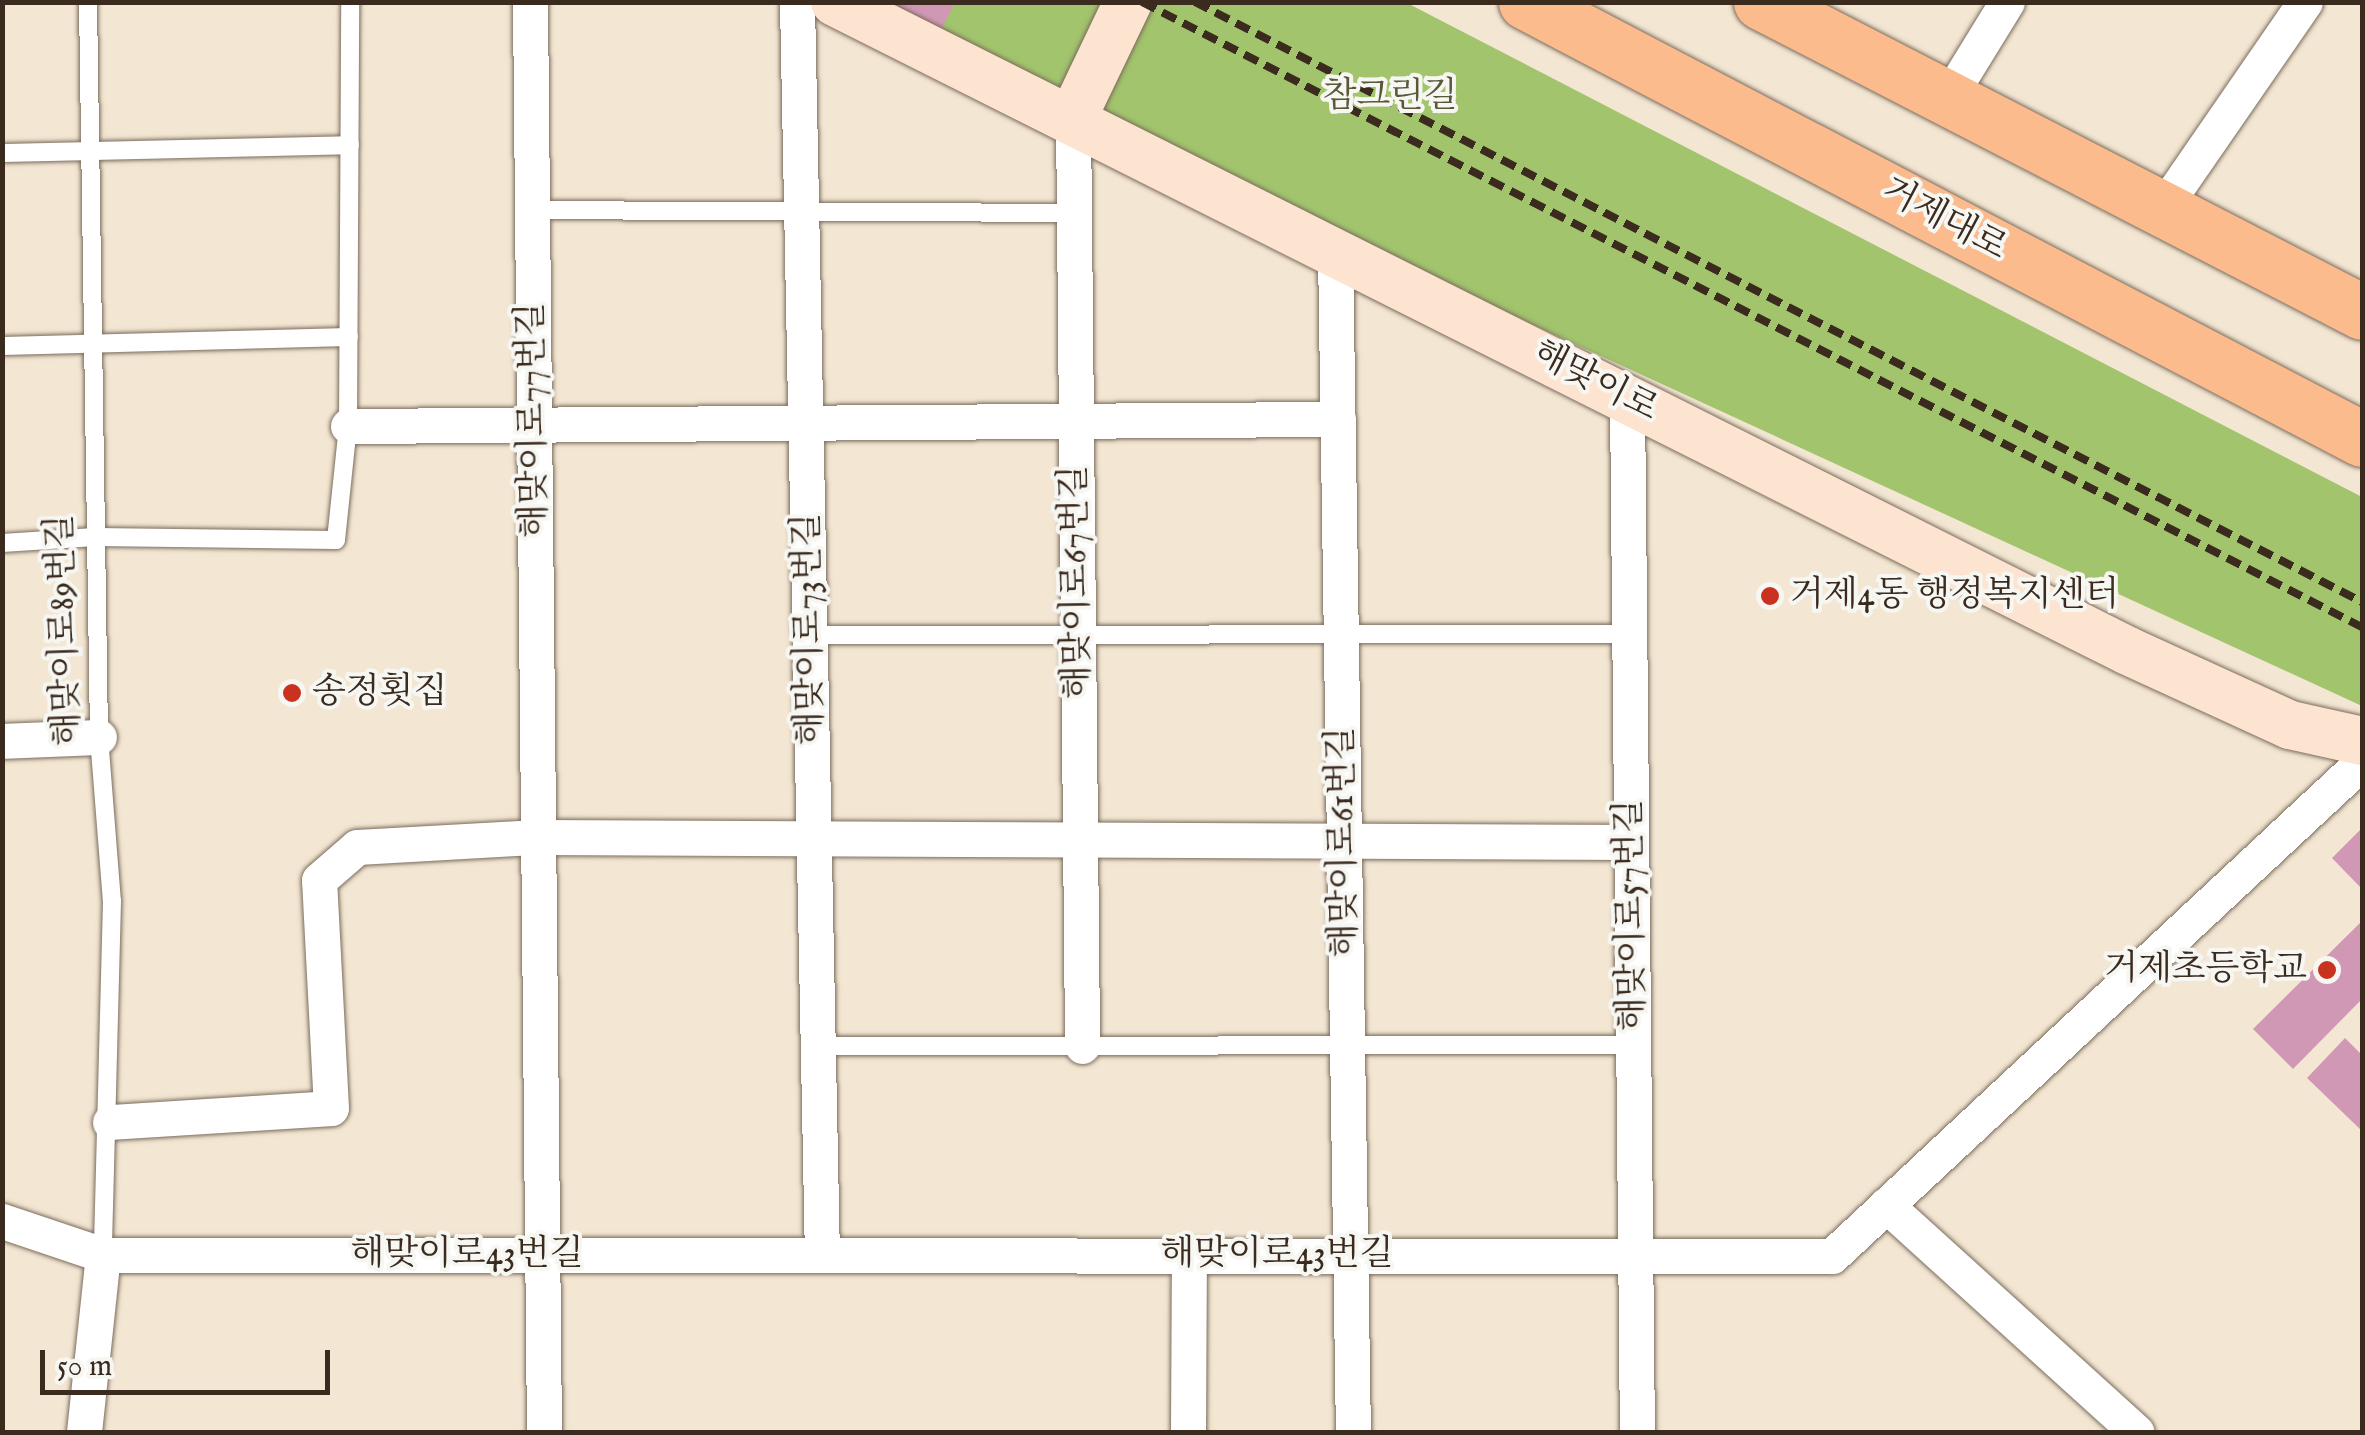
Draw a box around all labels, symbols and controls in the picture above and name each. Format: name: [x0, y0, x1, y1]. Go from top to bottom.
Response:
park label: 참그린길: [1322, 76, 1458, 118]
street label: 거제대로: [1874, 170, 2014, 270]
street label: 해맞이로77번길: [511, 302, 557, 538]
street label: 해맞이로: [1525, 333, 1665, 431]
street label: 해맞이로67번길: [1054, 465, 1100, 699]
street label: 해맞이로73번길: [787, 512, 833, 746]
street label: 해맞이로89번길: [40, 513, 90, 747]
place label: 거제4동 행정복지센터: [1790, 575, 2119, 617]
marker: 거제4동 행정복지센터: [1759, 585, 1781, 607]
place label: 송정횟집: [312, 672, 447, 714]
marker: 송정횟집: [281, 682, 303, 704]
street label: 해맞이로61번길: [1321, 726, 1367, 958]
street label: 해맞이로57번길: [1609, 799, 1655, 1031]
place label: 거제초등학교: [2104, 949, 2307, 991]
marker: 거제초등학교: [2316, 959, 2338, 981]
street label: 해맞이로43번길: [350, 1234, 584, 1276]
street label: 해맞이로43번길: [1160, 1234, 1394, 1276]
scale bar: [45, 1330, 335, 1392]
text: 50 m: [57, 1348, 112, 1386]

